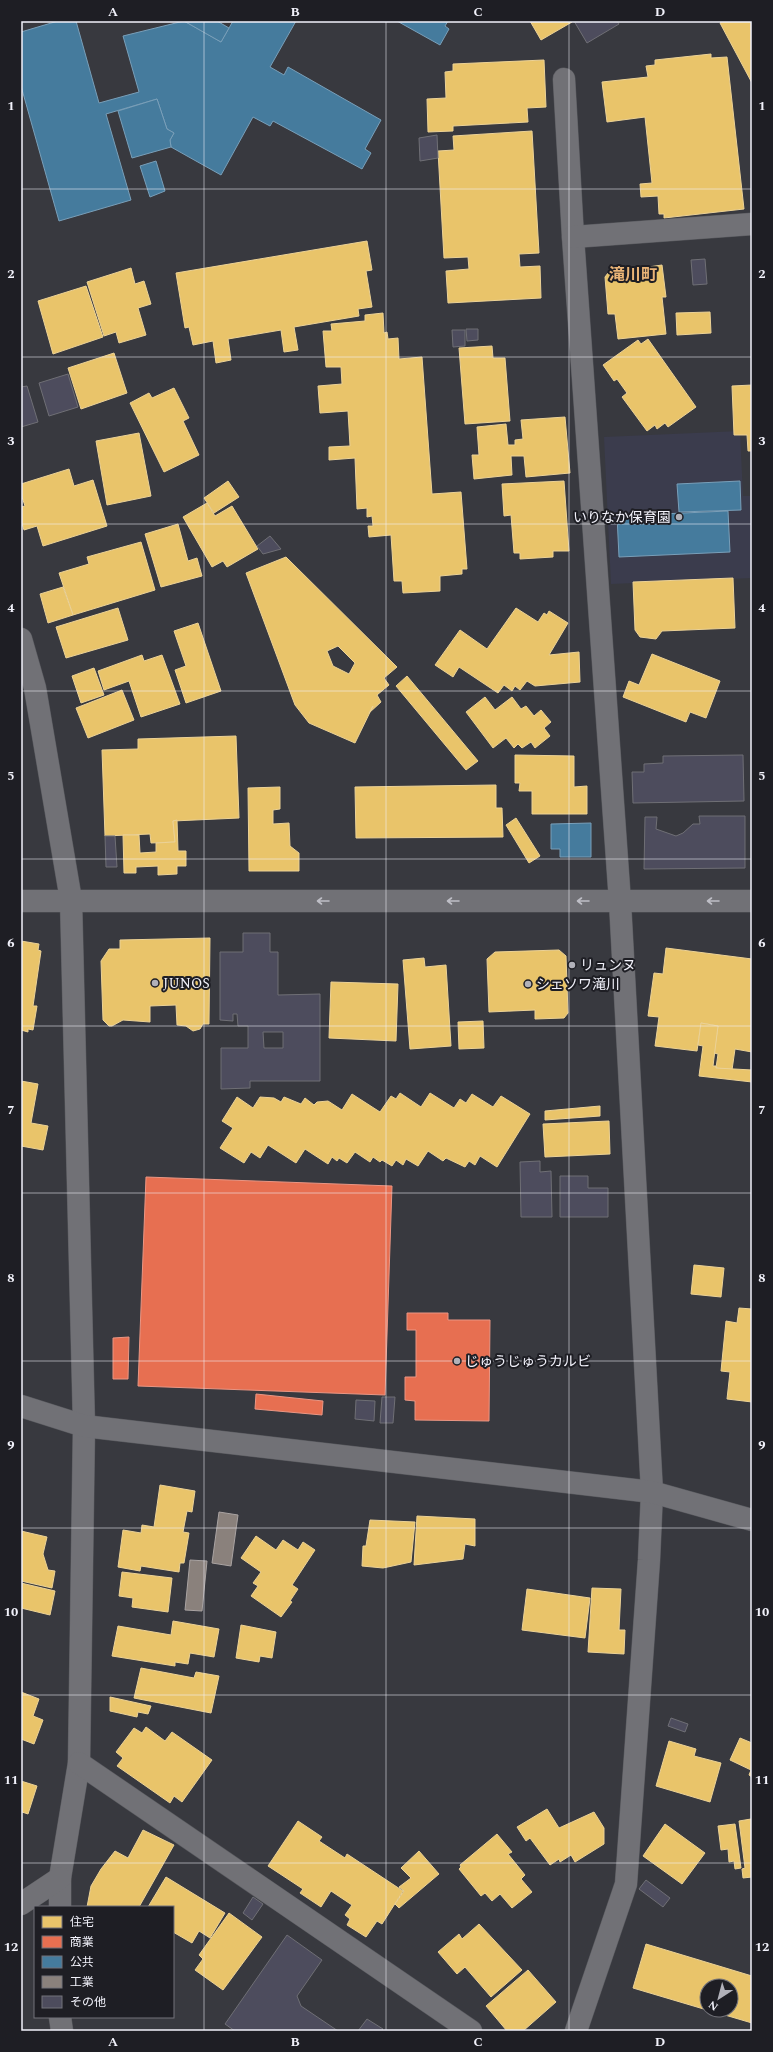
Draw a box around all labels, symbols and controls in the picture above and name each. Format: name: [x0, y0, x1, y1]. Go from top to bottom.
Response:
text: A: [108, 2, 118, 22]
text: B: [290, 2, 300, 22]
text: C: [473, 2, 483, 22]
text: D: [655, 2, 665, 22]
text: 1: [7, 96, 15, 116]
text: 1: [758, 96, 766, 116]
district label: 滝川町: [609, 263, 657, 287]
text: 2: [7, 264, 15, 284]
text: 2: [758, 264, 766, 284]
text: 3: [7, 431, 15, 451]
text: 3: [758, 431, 766, 451]
place label: いりなか保育園: [573, 507, 671, 528]
marker: いりなか保育園: [674, 512, 684, 522]
text: 4: [7, 598, 15, 618]
text: 4: [758, 598, 766, 618]
text: 5: [7, 766, 15, 786]
text: 5: [758, 766, 766, 786]
one-way arrow: [317, 897, 330, 905]
one-way arrow: [447, 897, 460, 905]
one-way arrow: [577, 897, 590, 905]
one-way arrow: [707, 897, 720, 905]
text: 6: [7, 933, 15, 953]
text: 6: [758, 933, 766, 953]
place label: リュンヌ: [580, 955, 636, 976]
marker: リュンヌ: [567, 960, 577, 970]
place label: JUNOS: [163, 973, 210, 994]
place label: シェソワ滝川: [536, 974, 620, 995]
marker: JUNOS: [150, 978, 160, 988]
marker: シェソワ滝川: [523, 979, 533, 989]
text: 7: [7, 1100, 15, 1120]
text: 7: [758, 1100, 766, 1120]
text: 8: [7, 1268, 15, 1288]
text: 8: [758, 1268, 766, 1288]
place label: じゅうじゅうカルビ: [465, 1351, 591, 1372]
marker: じゅうじゅうカルビ: [452, 1356, 462, 1366]
text: 9: [7, 1435, 15, 1455]
text: 9: [758, 1435, 766, 1455]
text: 10: [4, 1602, 18, 1622]
text: 10: [755, 1602, 769, 1622]
text: 11: [4, 1770, 18, 1790]
text: 11: [755, 1770, 769, 1790]
legend: [34, 1906, 174, 2018]
text: 住宅: [70, 1913, 94, 1932]
text: 商業: [70, 1933, 94, 1952]
text: 12: [4, 1937, 18, 1957]
text: 12: [755, 1937, 769, 1957]
text: 公共: [70, 1953, 94, 1972]
text: 工業: [70, 1973, 94, 1992]
north arrow: [699, 1978, 739, 2018]
text: その他: [70, 1993, 106, 2012]
text: N: [705, 1996, 722, 2015]
text: A: [108, 2032, 118, 2052]
text: B: [290, 2032, 300, 2052]
text: C: [473, 2032, 483, 2052]
text: D: [655, 2032, 665, 2052]

